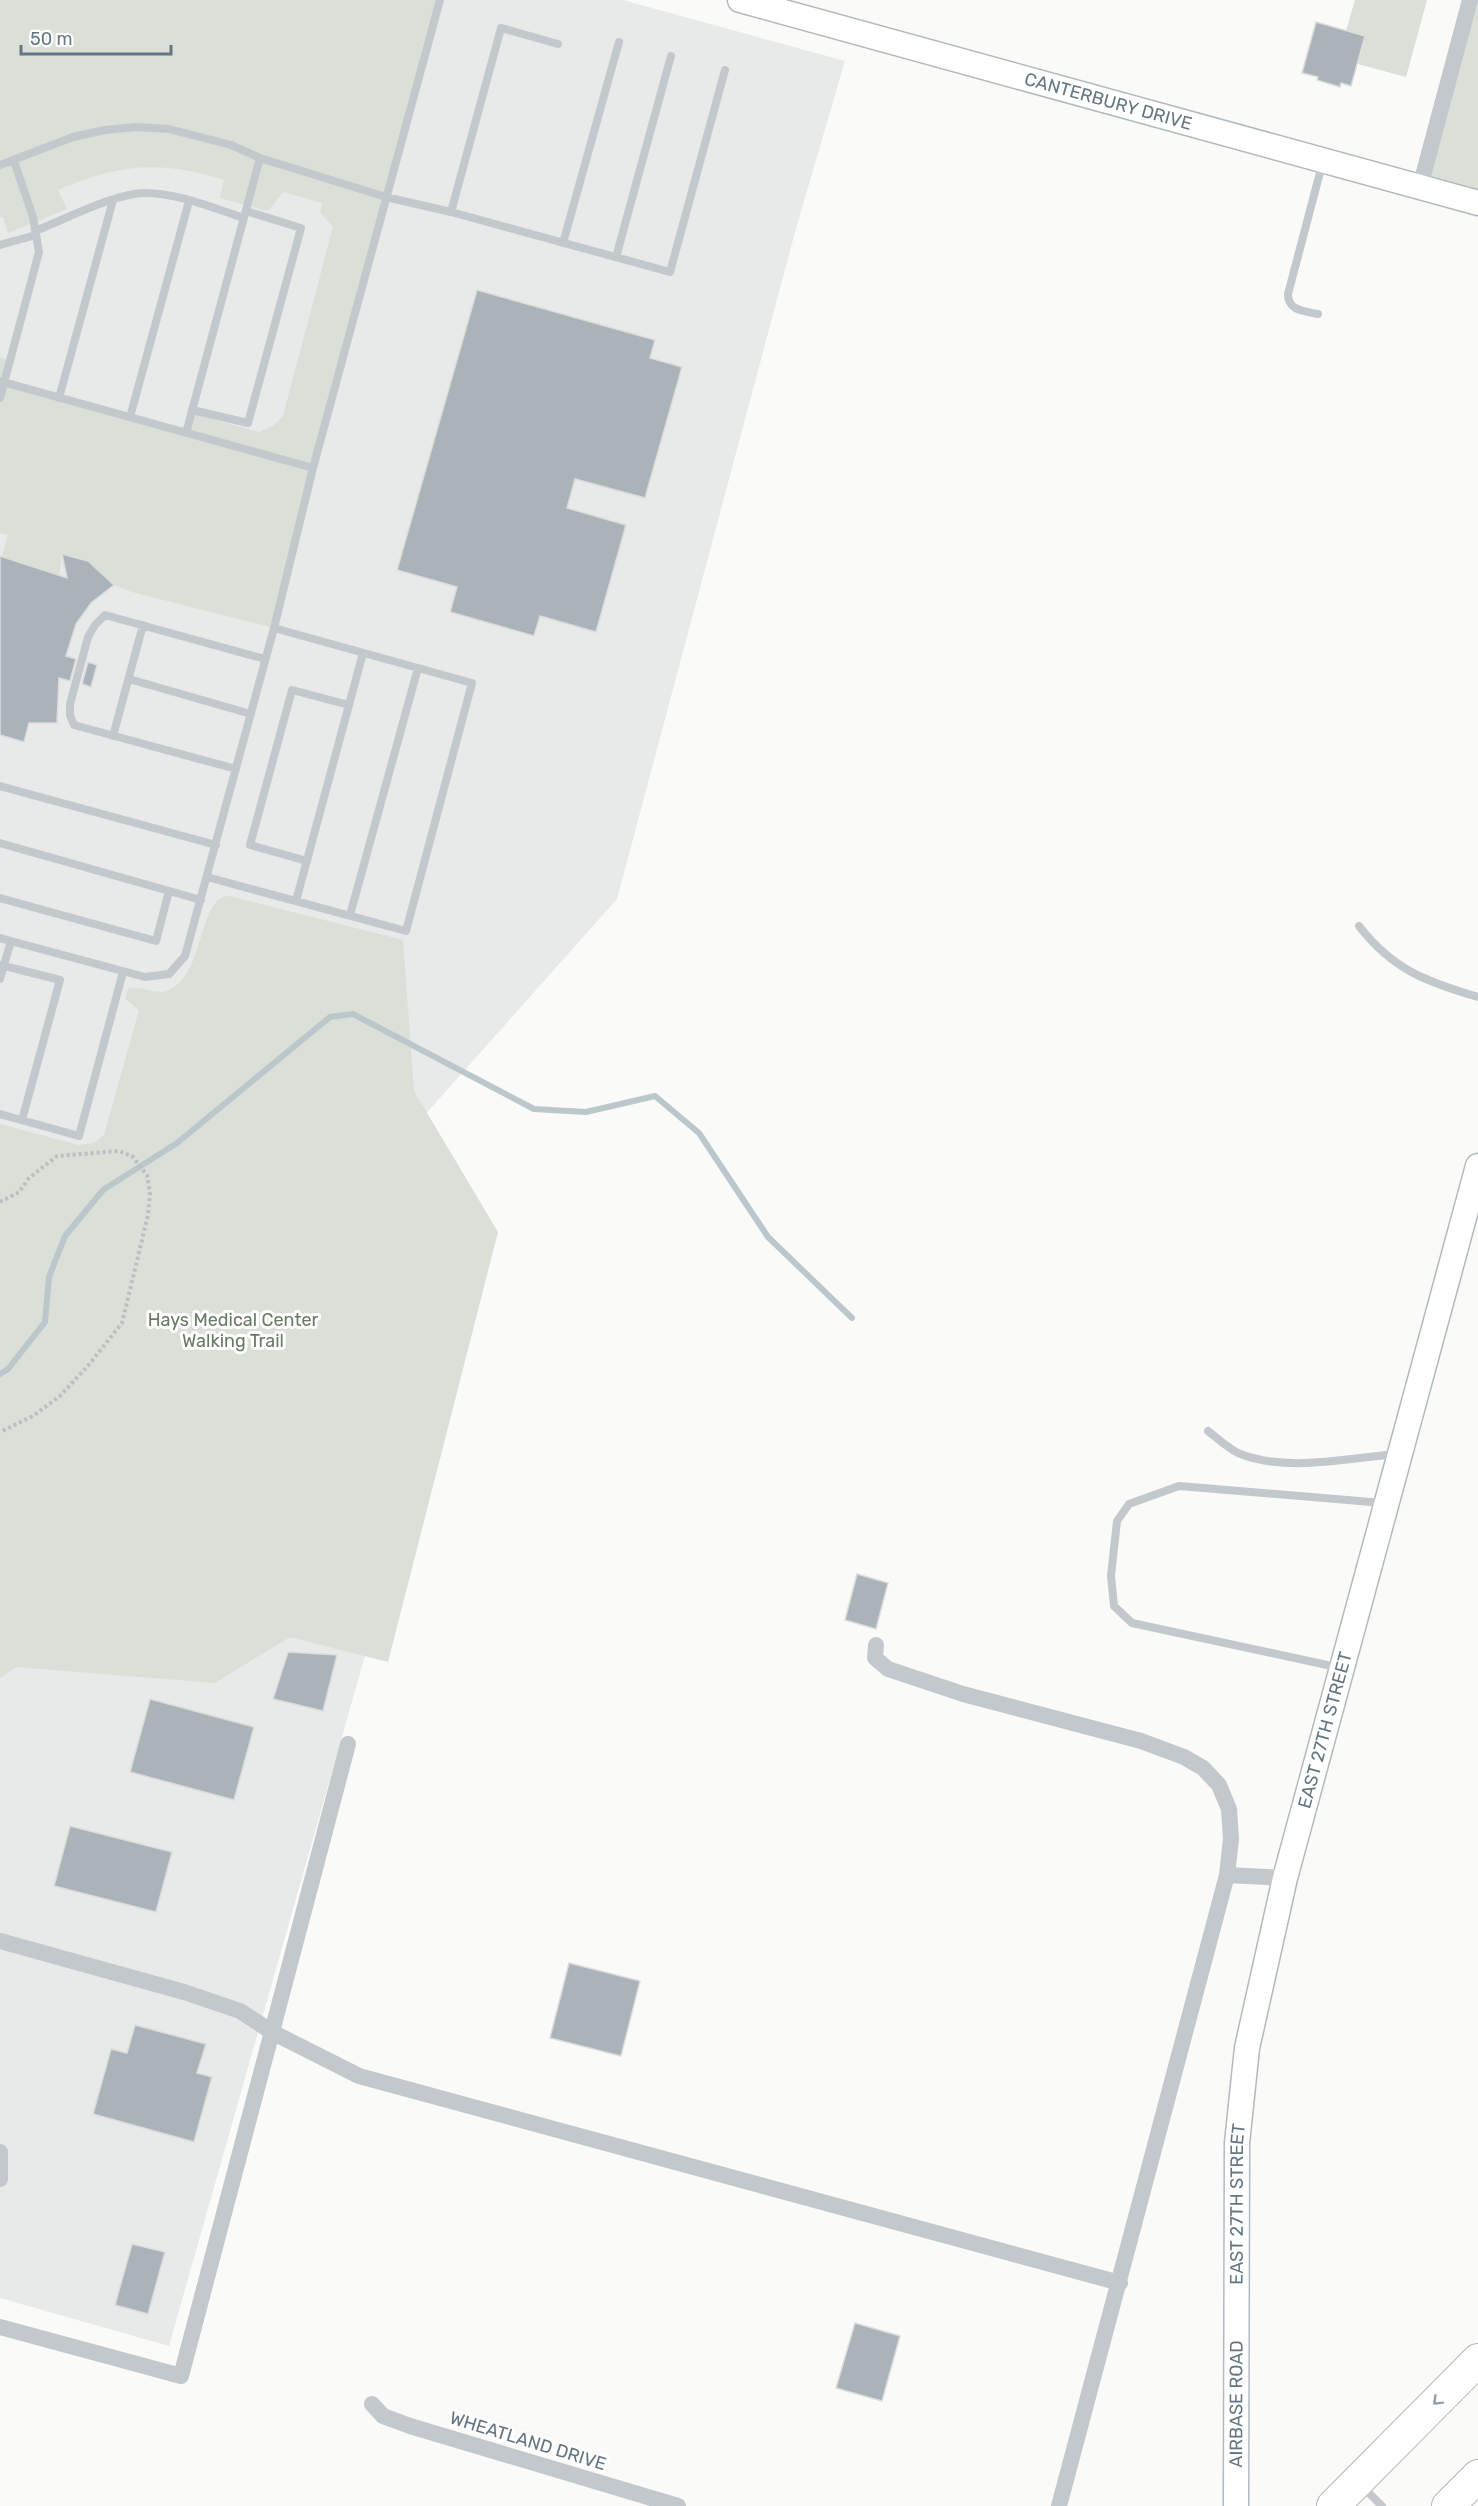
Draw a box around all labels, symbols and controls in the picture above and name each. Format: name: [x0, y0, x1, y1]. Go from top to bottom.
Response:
scale bar: [21, 18, 171, 56]
text: 50 m: [30, 28, 73, 50]
street label: CANTERBURY DRIVE: [1022, 68, 1195, 135]
park label: Hays Medical Center Walking Trail: [148, 1309, 319, 1352]
street label: EAST 27TH STREET: [1293, 1649, 1357, 1811]
street label: EAST 27TH STREET: [1226, 2122, 1250, 2285]
street label: AIRBASE ROAD: [1225, 2340, 1247, 2468]
one-way arrow: [1433, 2394, 1444, 2405]
street label: WHEATLAND DRIVE: [447, 2407, 609, 2475]

